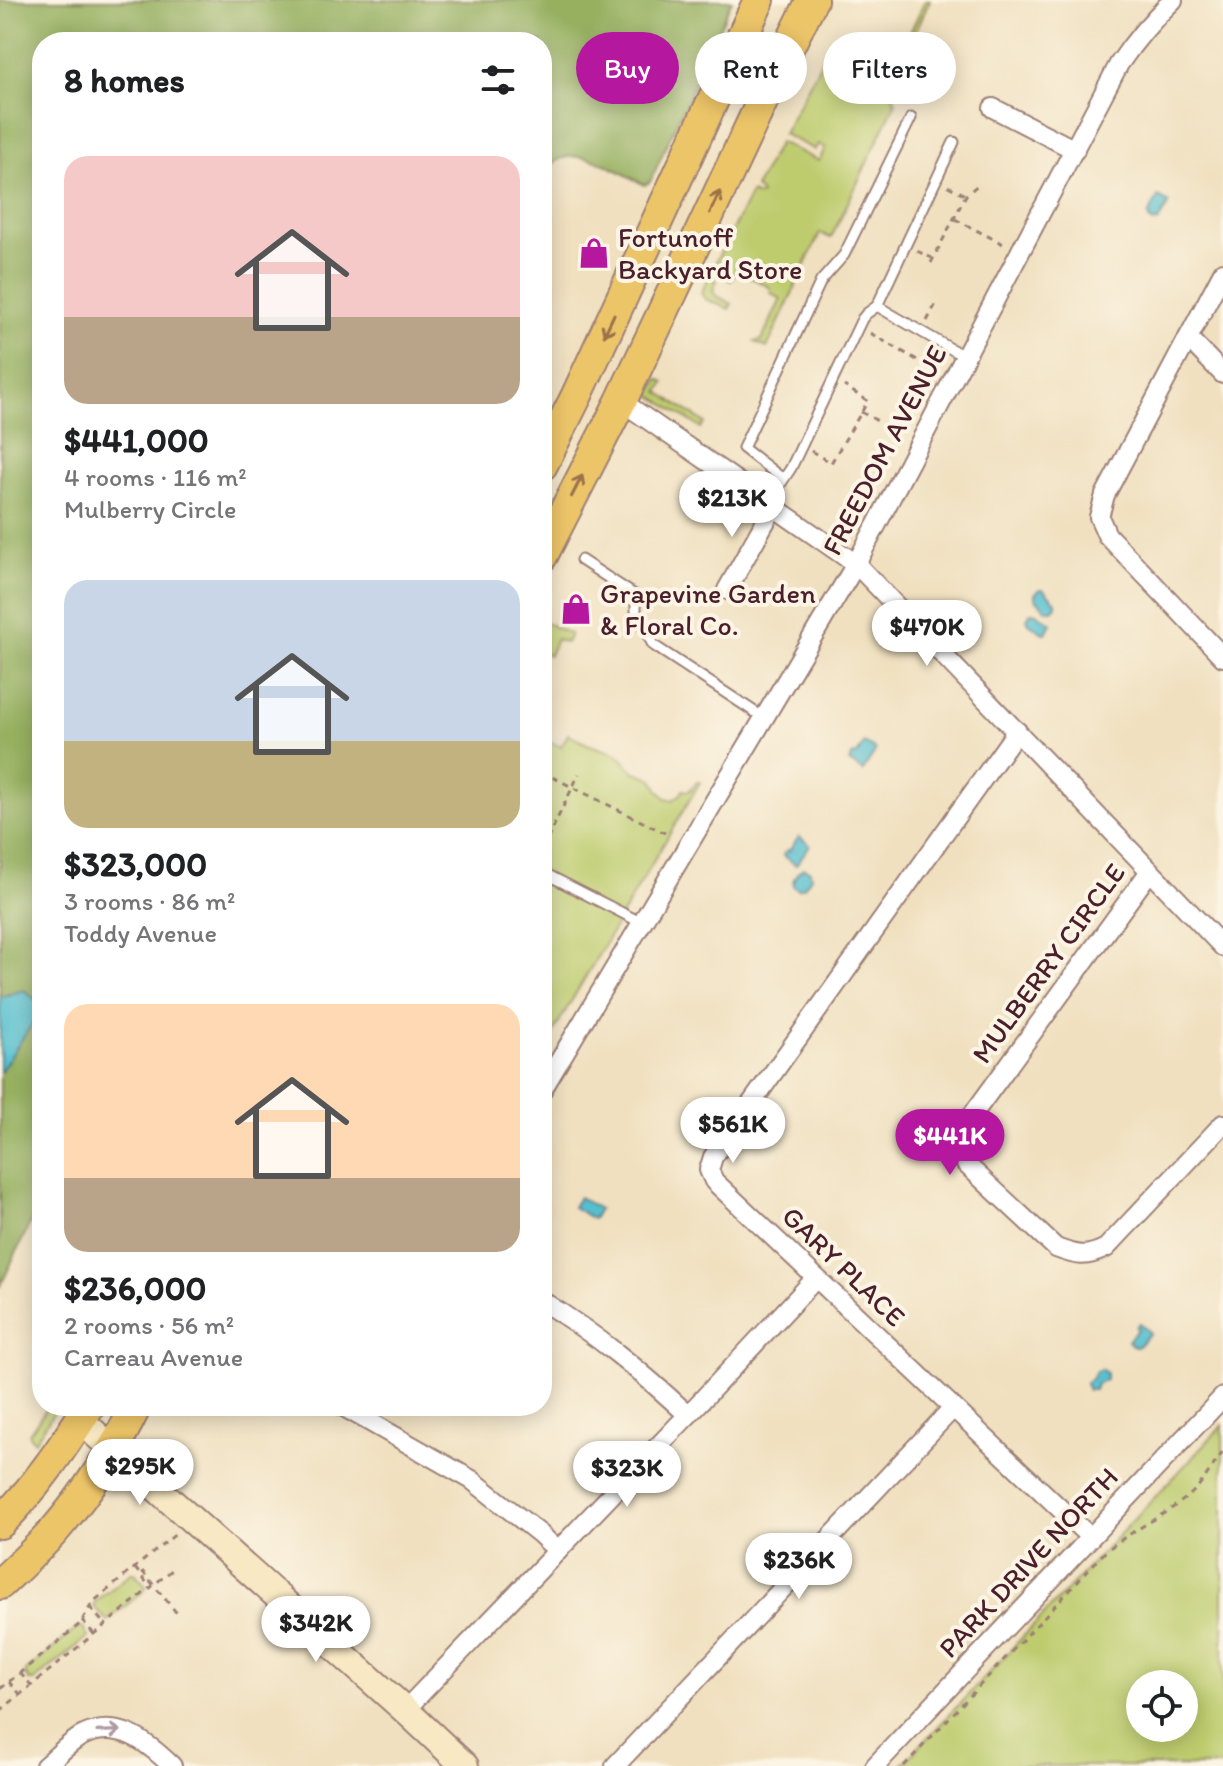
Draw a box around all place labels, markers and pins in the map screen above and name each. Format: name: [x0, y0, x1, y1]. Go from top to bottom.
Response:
place label: Fortunoff Backyard Store: [618, 220, 802, 286]
shop icon: Fortunoff Backyard Store: [577, 236, 611, 270]
pin: $213K: [676, 471, 788, 539]
place label: Grapevine Garden & Floral Co.: [600, 576, 816, 642]
shop icon: Grapevine Garden & Floral Co.: [559, 592, 593, 626]
pin: $470K: [871, 600, 983, 668]
pin: $561K: [677, 1097, 789, 1165]
pin: $441K: [894, 1109, 1006, 1177]
pin: $295K: [84, 1439, 196, 1507]
pin: $323K: [571, 1441, 683, 1509]
pin: $236K: [743, 1533, 855, 1601]
pin: $342K: [260, 1596, 372, 1664]

